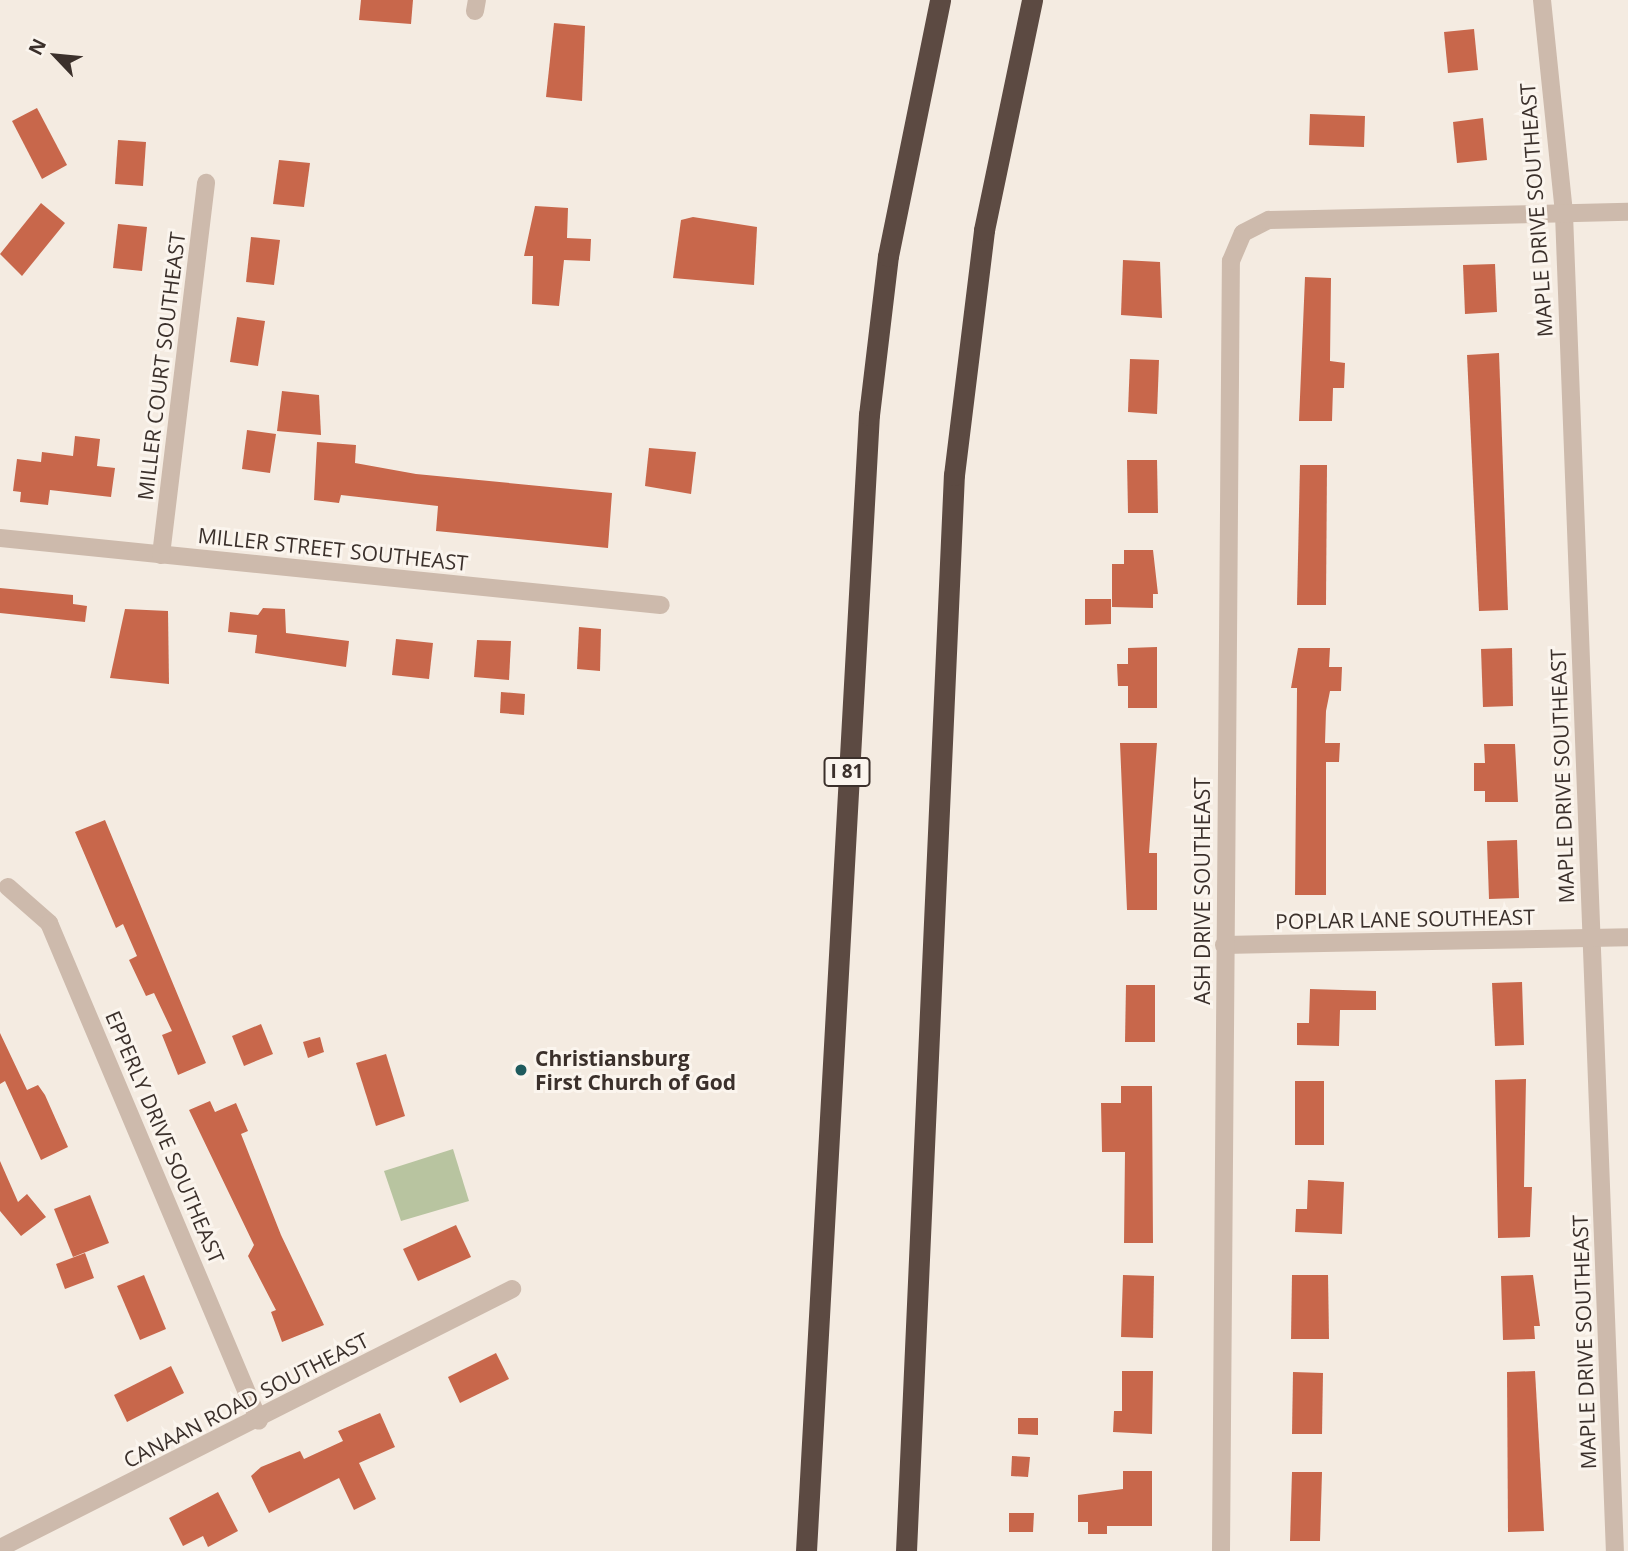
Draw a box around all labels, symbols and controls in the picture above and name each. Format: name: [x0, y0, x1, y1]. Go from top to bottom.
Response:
north arrow: [21, 21, 91, 91]
text: N: [22, 34, 52, 59]
street label: MAPLE DRIVE SOUTHEAST: [1515, 82, 1557, 338]
street label: MILLER COURT SOUTHEAST: [132, 231, 190, 501]
street label: MILLER STREET SOUTHEAST: [197, 522, 469, 576]
street label: MAPLE DRIVE SOUTHEAST: [1545, 648, 1579, 904]
road number: I 81: [822, 757, 872, 788]
street label: ASH DRIVE SOUTHEAST: [1189, 777, 1215, 1005]
street label: POPLAR LANE SOUTHEAST: [1275, 904, 1535, 934]
street label: EPPERLY DRIVE SOUTHEAST: [100, 1007, 230, 1267]
place label: Christiansburg First Church of God: [535, 1045, 736, 1095]
marker: Christiansburg First Church of God: [513, 1062, 529, 1078]
street label: MAPLE DRIVE SOUTHEAST: [1567, 1214, 1601, 1470]
street label: CANAAN ROAD SOUTHEAST: [119, 1327, 373, 1473]

